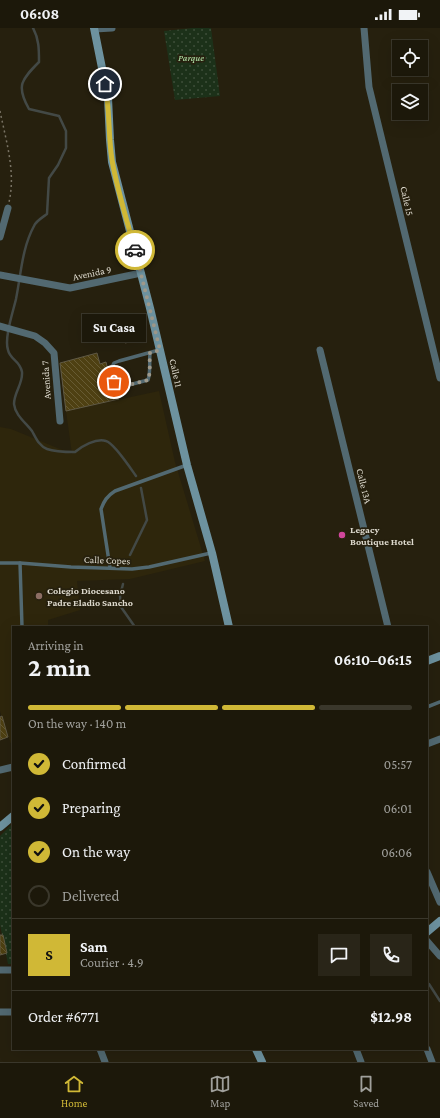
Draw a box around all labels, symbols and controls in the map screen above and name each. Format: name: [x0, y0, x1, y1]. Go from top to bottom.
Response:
text: 06:08: [20, 6, 59, 22]
map controls: [392, 40, 428, 120]
button: locate: [392, 40, 428, 76]
park label: Parque: [178, 52, 204, 63]
pin: [88, 67, 122, 101]
icon: home: [94, 73, 116, 95]
button: layers: [392, 84, 428, 120]
street label: Calle 15: [398, 185, 416, 217]
courier: [115, 230, 155, 270]
icon: car: [124, 239, 146, 261]
street label: Avenida 9: [72, 264, 112, 282]
callout: Su Casa: [82, 314, 146, 342]
text: Su Casa: [93, 320, 135, 335]
street label: Calle 11: [167, 358, 185, 388]
street label: Avenida 7: [39, 360, 53, 400]
pin: [97, 365, 131, 399]
icon: bag: [103, 371, 125, 393]
street label: Calle 13A: [354, 467, 374, 505]
place label: Legacy Boutique Hotel: [350, 524, 414, 547]
marker: Legacy Boutique Hotel: [337, 530, 347, 540]
street label: Calle Copes: [84, 554, 130, 566]
place label: Colegio Diocesano Padre Eladio Sancho: [47, 585, 133, 608]
marker: Colegio Diocesano Padre Eladio Sancho: [34, 591, 44, 601]
text: Arriving in: [28, 638, 84, 653]
text: 06:10–06:15: [334, 652, 412, 668]
text: 2 min: [28, 653, 91, 682]
text: On the way · 140 m: [28, 716, 126, 731]
icon: check: [28, 753, 50, 775]
text: Confirmed: [62, 756, 126, 772]
text: 05:57: [384, 757, 412, 772]
icon: check: [28, 797, 50, 819]
text: Preparing: [62, 800, 121, 816]
text: 06:01: [383, 801, 412, 816]
icon: check: [28, 841, 50, 863]
text: On the way: [62, 844, 130, 860]
text: 06:06: [381, 845, 412, 860]
text: Delivered: [62, 888, 119, 904]
button: chat: [318, 934, 360, 976]
button: phone: [370, 934, 412, 976]
text: Sam: [80, 939, 108, 955]
text: S: [45, 947, 53, 963]
text: Courier · 4.9: [80, 955, 144, 970]
text: Order #6771: [28, 1009, 99, 1025]
text: $12.98: [370, 1009, 412, 1025]
tab: Home: [61, 1073, 87, 1109]
tab: Map: [209, 1073, 231, 1109]
tab: Saved: [353, 1073, 379, 1109]

